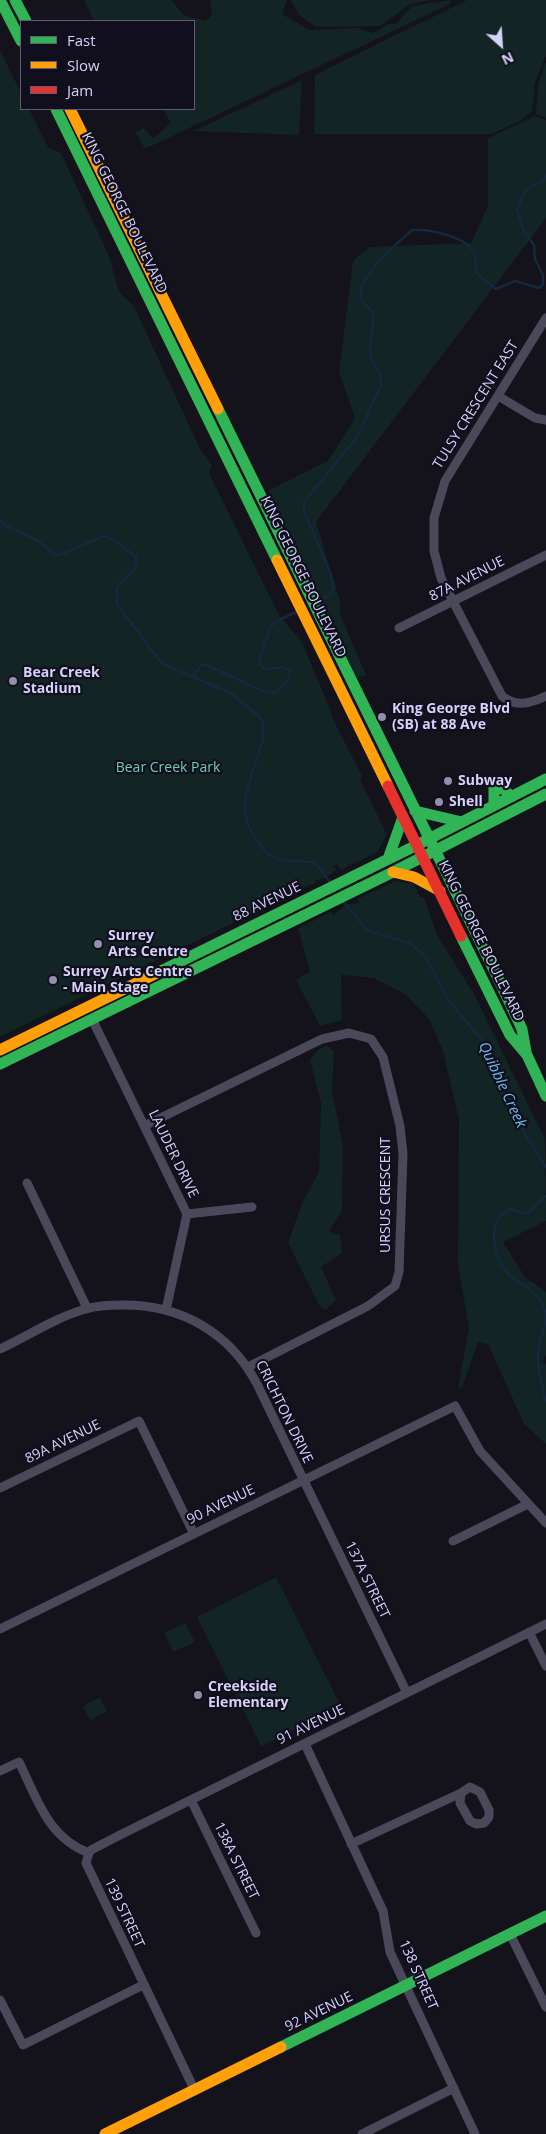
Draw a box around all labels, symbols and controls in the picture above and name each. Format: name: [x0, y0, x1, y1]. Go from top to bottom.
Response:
legend: [20, 20, 195, 110]
north arrow: [476, 20, 526, 70]
text: Fast: [67, 30, 96, 50]
text: N: [499, 48, 517, 70]
text: Slow: [67, 55, 100, 75]
text: Jam: [67, 80, 93, 100]
street label: KING GEORGE BOULEVARD: [78, 130, 170, 296]
street label: TULSY CRESCENT EAST: [430, 338, 522, 472]
street label: KING GEORGE BOULEVARD: [257, 494, 349, 660]
street label: 87A AVENUE: [427, 553, 507, 605]
place label: Bear Creek Stadium: [23, 665, 100, 698]
marker: Bear Creek Stadium: [7, 675, 19, 687]
place label: King George Blvd (SB) at 88 Ave: [392, 701, 510, 734]
marker: King George Blvd (SB) at 88 Ave: [376, 711, 388, 723]
park label: Bear Creek Park: [116, 760, 220, 776]
place label: Subway: [458, 773, 512, 789]
marker: Subway: [442, 775, 454, 787]
place label: Shell: [449, 794, 483, 810]
marker: Shell: [433, 796, 445, 808]
street label: KING GEORGE BOULEVARD: [435, 858, 527, 1024]
street label: 88 AVENUE: [230, 878, 304, 926]
place label: Surrey Arts Centre: [108, 928, 188, 960]
marker: Surrey Arts Centre: [92, 938, 104, 950]
place label: Surrey Arts Centre - Main Stage: [63, 964, 192, 996]
marker: Surrey Arts Centre - Main Stage: [47, 974, 59, 986]
water label: Quibble Creek: [474, 1039, 530, 1131]
street label: LAUDER DRIVE: [145, 1107, 201, 1201]
street label: URSUS CRESCENT: [378, 1137, 394, 1253]
street label: CRICHTON DRIVE: [252, 1358, 316, 1466]
street label: 89A AVENUE: [22, 1416, 104, 1468]
street label: 90 AVENUE: [184, 1481, 258, 1529]
street label: 137A STREET: [341, 1539, 393, 1621]
place label: Creekside Elementary: [208, 1679, 288, 1711]
marker: Creekside Elementary: [192, 1689, 204, 1701]
street label: 91 AVENUE: [274, 1701, 348, 1749]
street label: 138A STREET: [210, 1820, 262, 1902]
street label: 139 STREET: [101, 1875, 147, 1951]
street label: 138 STREET: [395, 1937, 441, 2013]
street label: 92 AVENUE: [282, 1988, 356, 2036]

